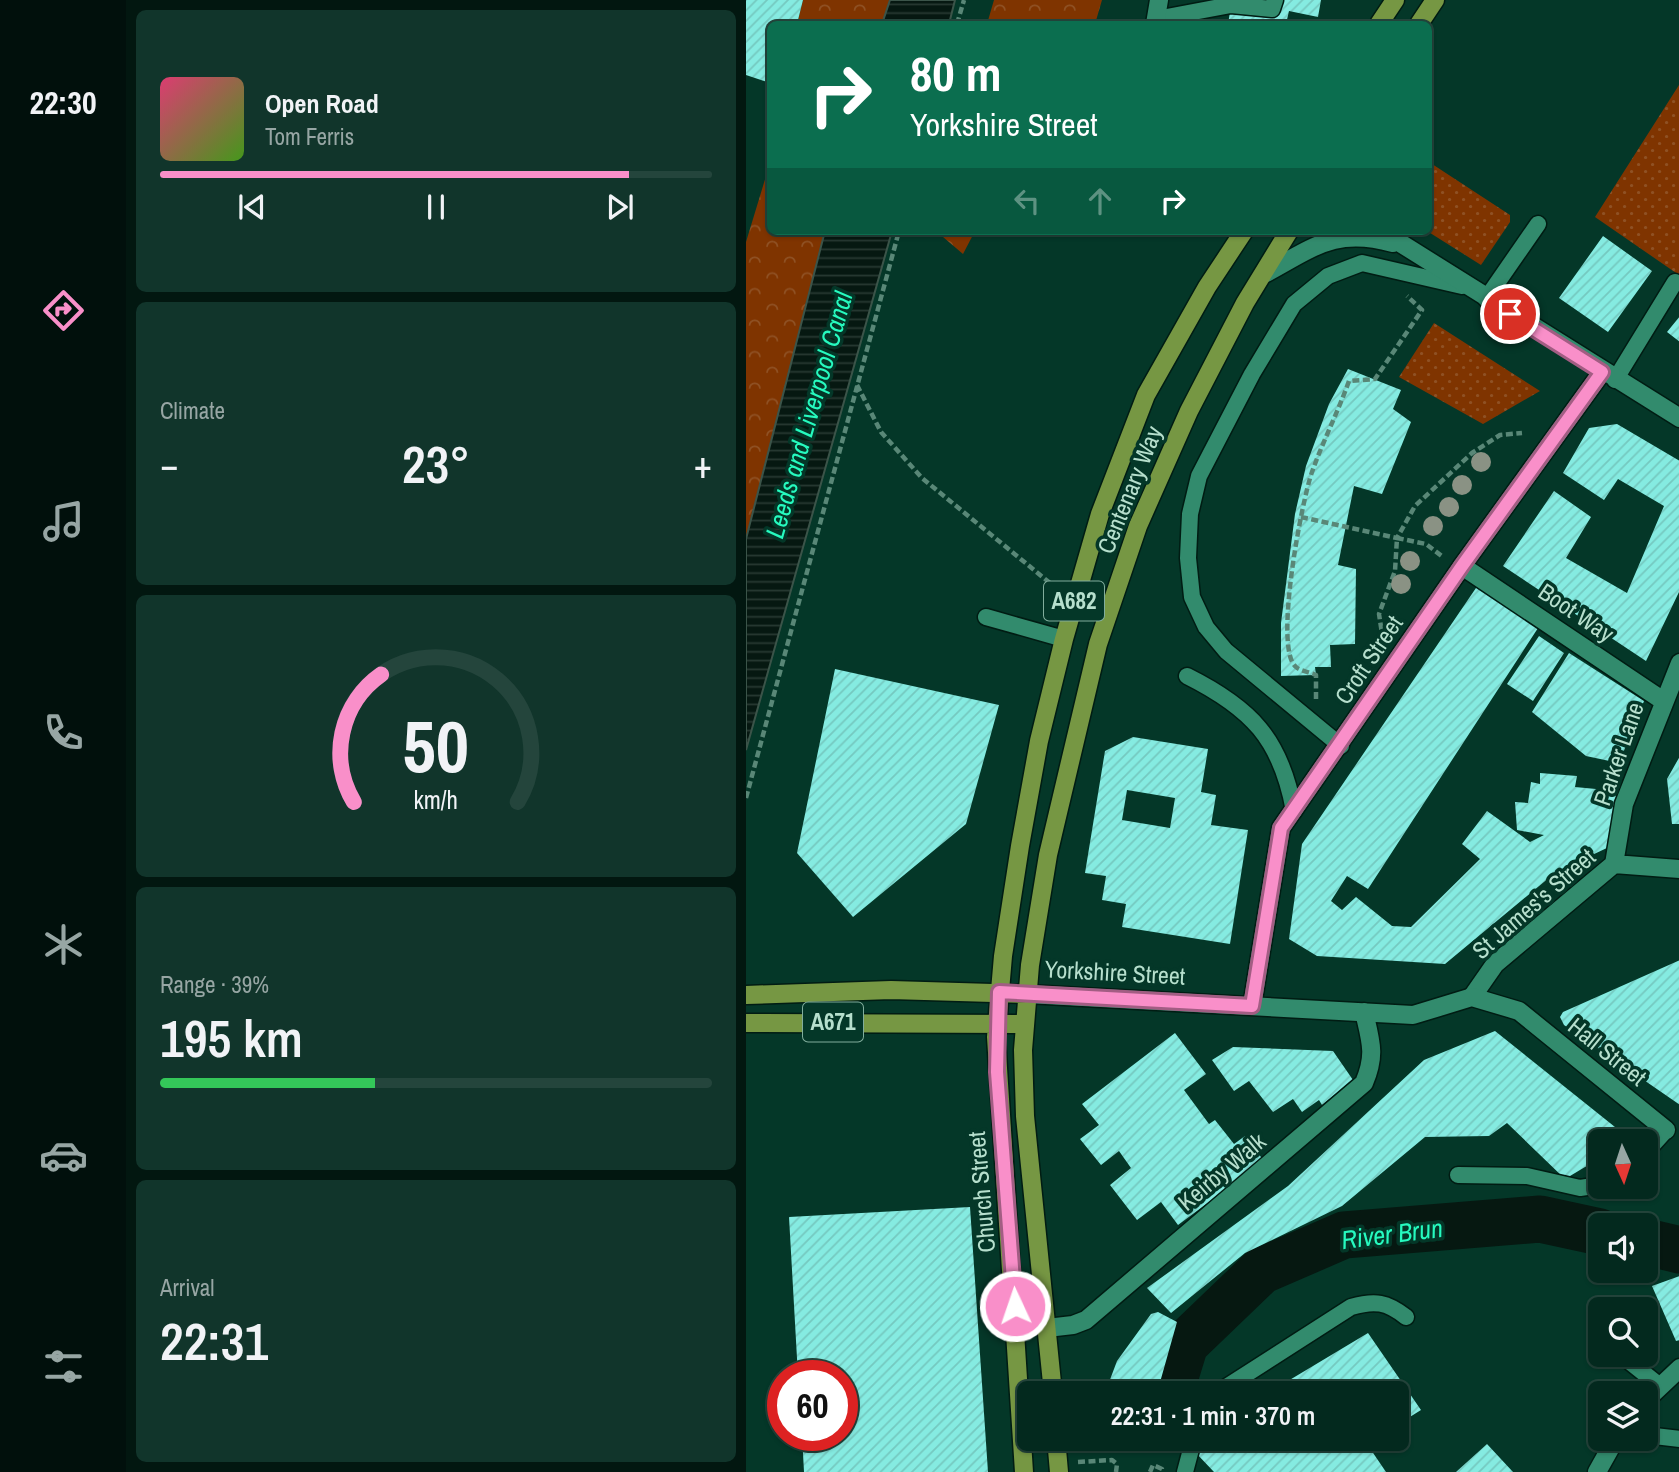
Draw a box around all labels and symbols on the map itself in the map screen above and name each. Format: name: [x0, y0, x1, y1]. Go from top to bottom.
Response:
pin: [1480, 284, 1540, 344]
water label: Leeds and Liverpool Canal: [757, 286, 861, 542]
street label: Centenary Way: [1089, 421, 1169, 558]
street label: Boot Way: [1533, 575, 1621, 649]
road number: A682: [1044, 582, 1104, 621]
street label: Croft Street: [1327, 608, 1410, 710]
street label: Parker Lane: [1585, 698, 1651, 810]
street label: St James's Street: [1465, 840, 1602, 966]
street label: Yorkshire Street: [1044, 952, 1187, 992]
road number: A671: [803, 1002, 863, 1042]
street label: Hall Street: [1562, 1010, 1654, 1093]
street label: Keirby Walk: [1171, 1125, 1272, 1217]
north arrow: [1588, 1129, 1658, 1199]
street label: Church Street: [960, 1130, 1002, 1254]
water label: River Brun: [1339, 1210, 1445, 1257]
position arrow: [978, 1269, 1052, 1343]
speed limit sign: 60: [767, 1360, 858, 1451]

